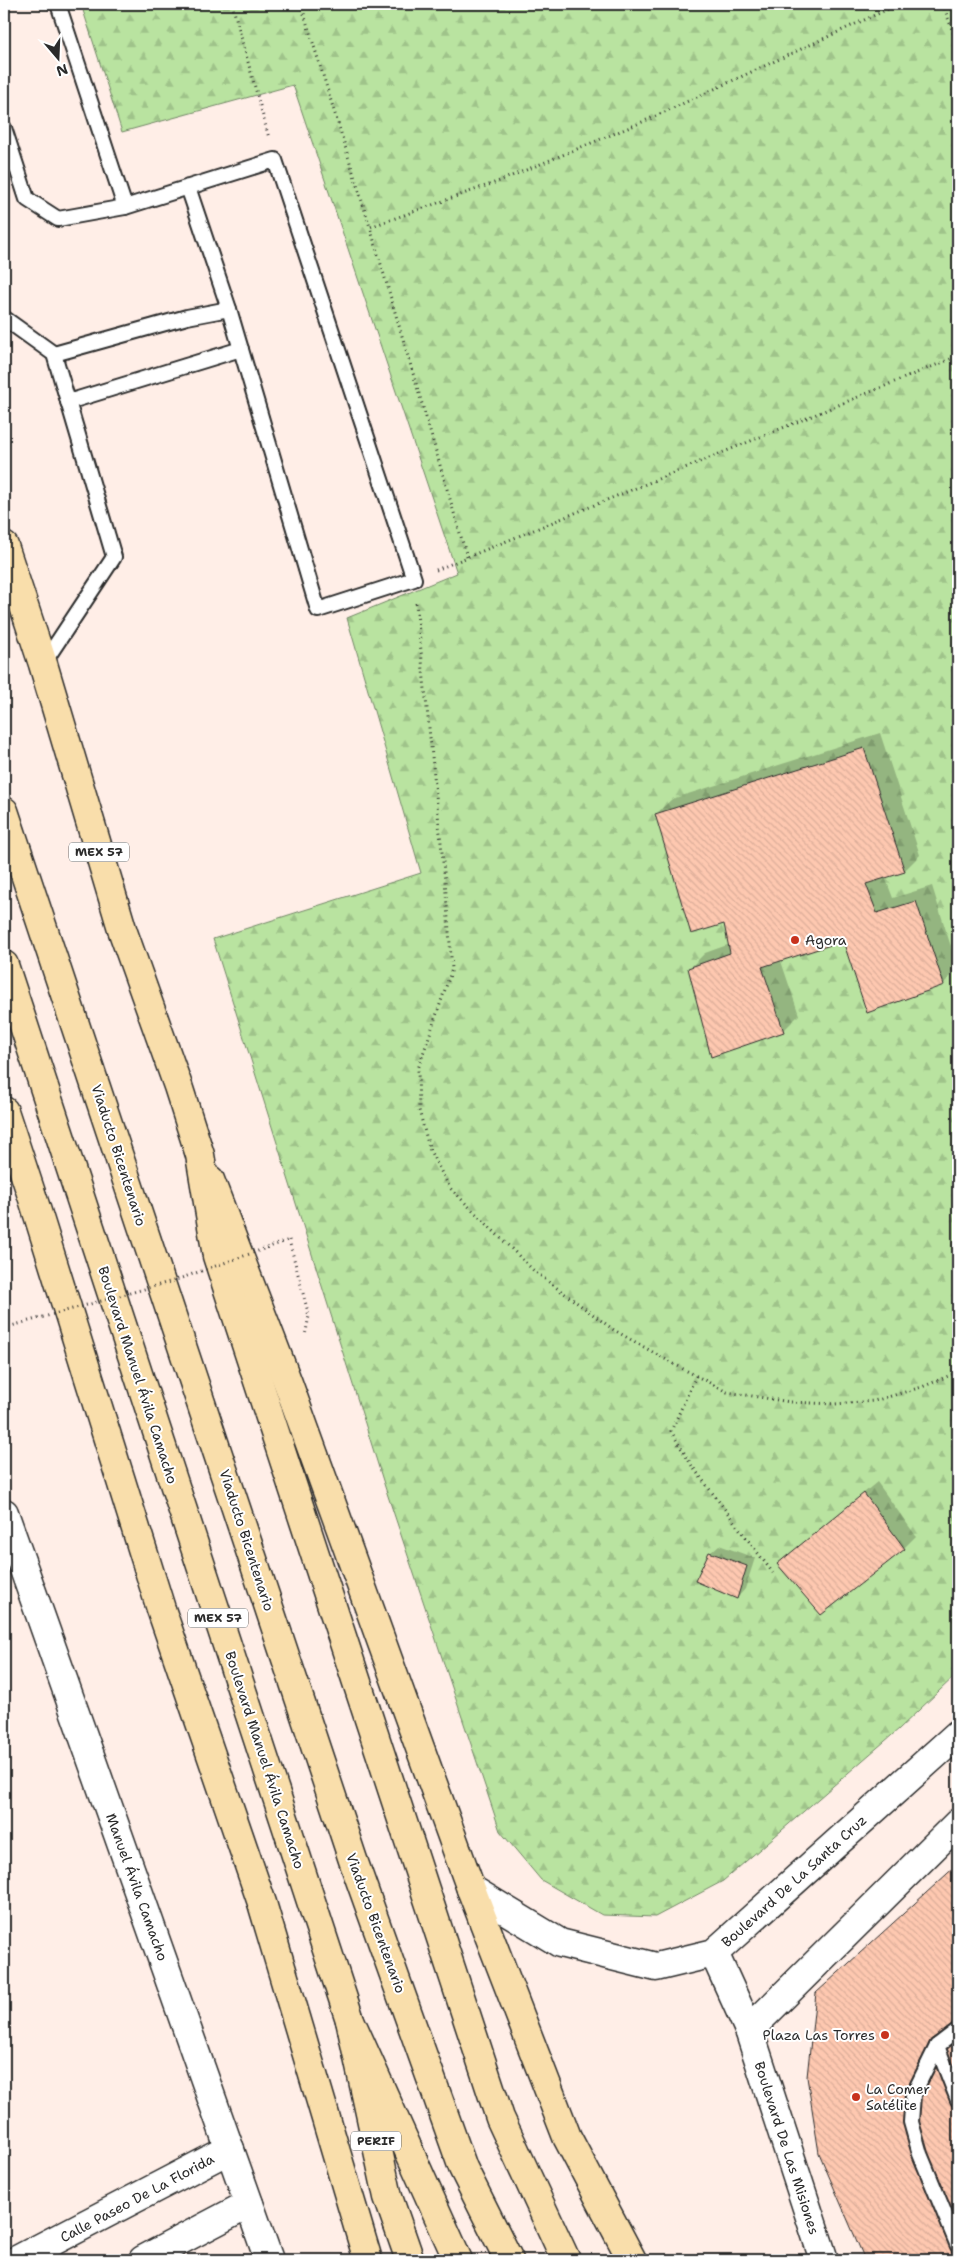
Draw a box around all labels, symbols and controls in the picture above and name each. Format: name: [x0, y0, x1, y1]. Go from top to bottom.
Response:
north arrow: [32, 32, 82, 82]
text: N: [54, 60, 70, 81]
road number: MEX 57: [69, 842, 129, 862]
place label: Agora: [805, 931, 847, 949]
marker: Agora: [789, 934, 801, 946]
street label: Viaducto Bicentenario: [88, 1082, 150, 1228]
street label: Boulevard Manuel Ávila Camacho: [94, 1264, 182, 1486]
street label: Viaducto Bicentenario: [216, 1467, 278, 1613]
road number: MEX 57: [188, 1609, 248, 1628]
street label: Boulevard Manuel Ávila Camacho: [221, 1649, 309, 1871]
street label: Manuel Ávila Camacho: [102, 1811, 172, 1963]
street label: Boulevard De La Santa Cruz: [718, 1811, 870, 1951]
street label: Viaducto Bicentenario: [342, 1850, 410, 1996]
place label: Plaza Las Torres: [763, 2026, 875, 2044]
marker: Plaza Las Torres: [879, 2029, 891, 2041]
street label: Boulevard De Las Misiones: [750, 2059, 824, 2237]
place label: La Comer Satélite: [866, 2080, 930, 2114]
marker: La Comer Satélite: [850, 2091, 862, 2103]
road number: PERIF: [351, 2132, 401, 2150]
street label: Calle Paseo De La Florida: [57, 2150, 217, 2246]

